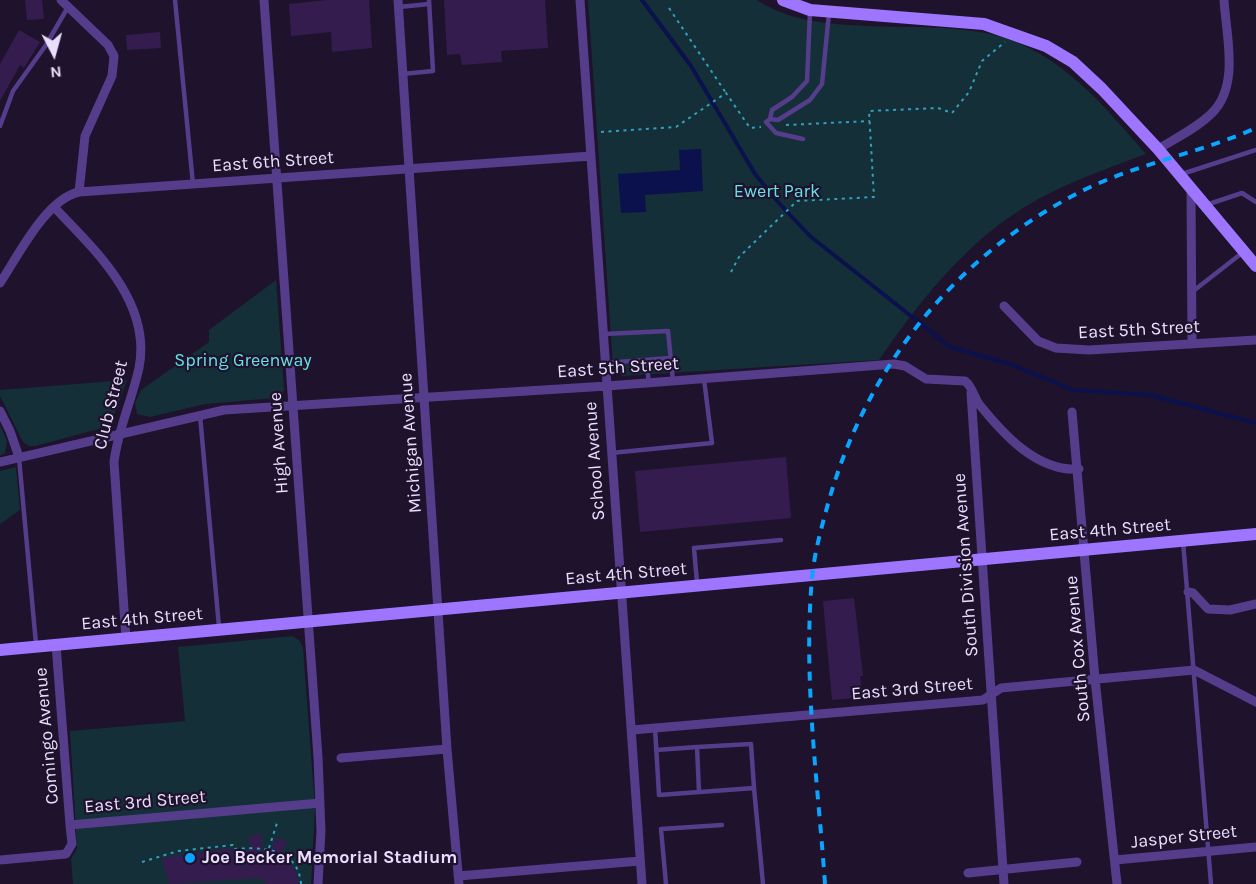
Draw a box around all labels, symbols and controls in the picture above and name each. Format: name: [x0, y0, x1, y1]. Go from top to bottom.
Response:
north arrow: [24, 24, 84, 84]
text: N: [49, 62, 63, 82]
street label: East 6th Street: [211, 147, 335, 177]
park label: Ewert Park: [734, 181, 820, 203]
street label: East 5th Street: [1078, 316, 1200, 344]
park label: Spring Greenway: [174, 350, 312, 372]
street label: East 5th Street: [556, 353, 680, 383]
street label: Club Street: [89, 358, 133, 452]
street label: Michigan Avenue: [395, 372, 427, 514]
street label: High Avenue: [265, 391, 293, 495]
street label: School Avenue: [580, 401, 610, 521]
street label: South Division Avenue: [949, 472, 983, 658]
street label: East 4th Street: [1048, 514, 1172, 546]
street label: East 4th Street: [564, 558, 688, 590]
street label: South Cox Avenue: [1061, 575, 1095, 723]
street label: East 4th Street: [80, 603, 204, 635]
street label: Comingo Avenue: [30, 667, 64, 805]
street label: East 3rd Street: [850, 673, 974, 705]
street label: East 3rd Street: [83, 786, 207, 818]
street label: Jasper Street: [1130, 821, 1238, 853]
place label: Joe Becker Memorial Stadium: [202, 847, 457, 869]
marker: Joe Becker Memorial Stadium: [183, 851, 197, 865]

